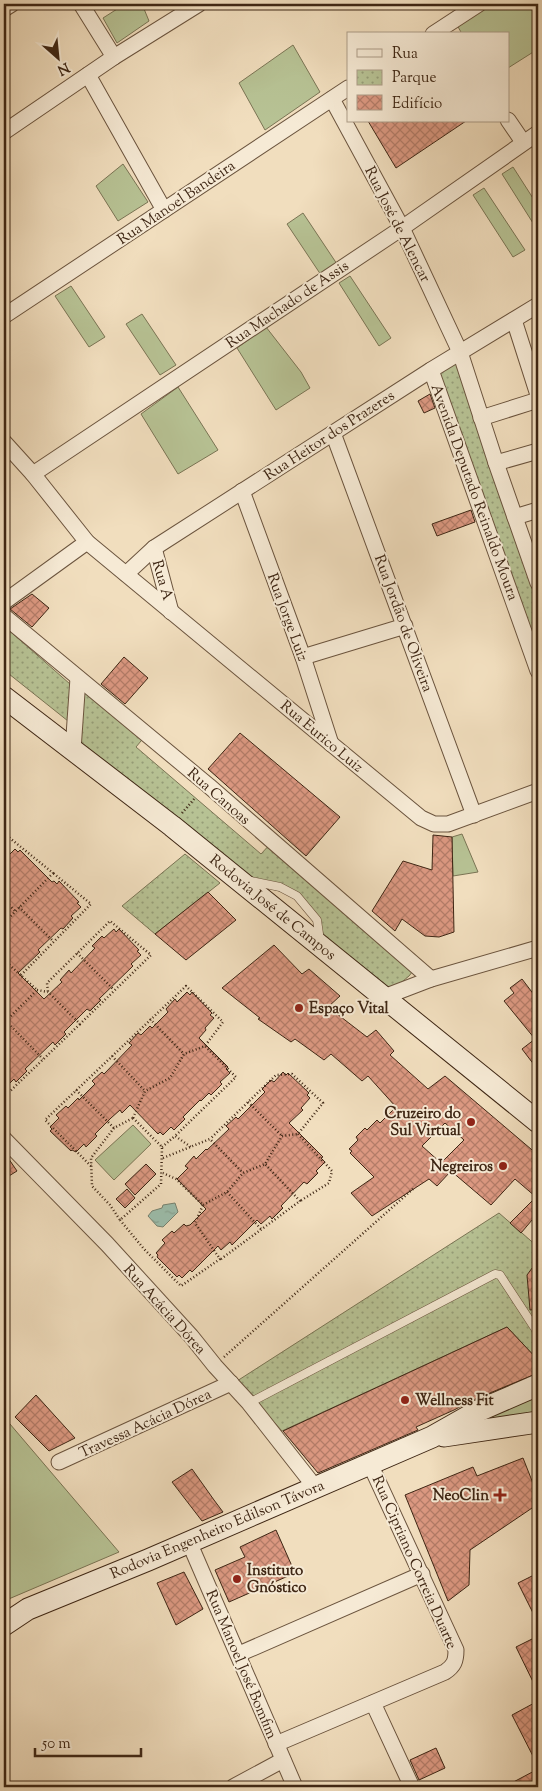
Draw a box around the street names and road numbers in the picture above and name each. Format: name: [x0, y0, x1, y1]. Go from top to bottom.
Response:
street label: Rua Manoel Bandeira: [114, 156, 240, 251]
street label: Rua José de Alencar: [358, 163, 435, 286]
street label: Rua Machado de Assis: [222, 256, 354, 354]
street label: Avenida Deputado Reinaldo Moura: [425, 381, 523, 604]
street label: Rua Heitor dos Prazeres: [260, 386, 399, 486]
street label: Rua Jordão de Oliveira: [368, 552, 437, 695]
street label: Rua A: [146, 558, 177, 603]
street label: Rua Jorge Luiz: [261, 571, 312, 665]
street label: Rua Eurico Luiz: [275, 696, 367, 778]
street label: Rua Canoas: [182, 764, 254, 831]
street label: Rodovia José de Campos: [204, 850, 340, 966]
street label: Rua Acácia Dórea: [118, 1260, 210, 1360]
street label: Travessa Acácia Dórea: [76, 1384, 215, 1464]
street label: Rua Cipriano Correia Duarte: [366, 1473, 461, 1653]
street label: Rodovia Engenheiro Edilson Távora: [107, 1476, 328, 1585]
street label: Rua Manoel José Bomfim: [200, 1587, 282, 1743]

